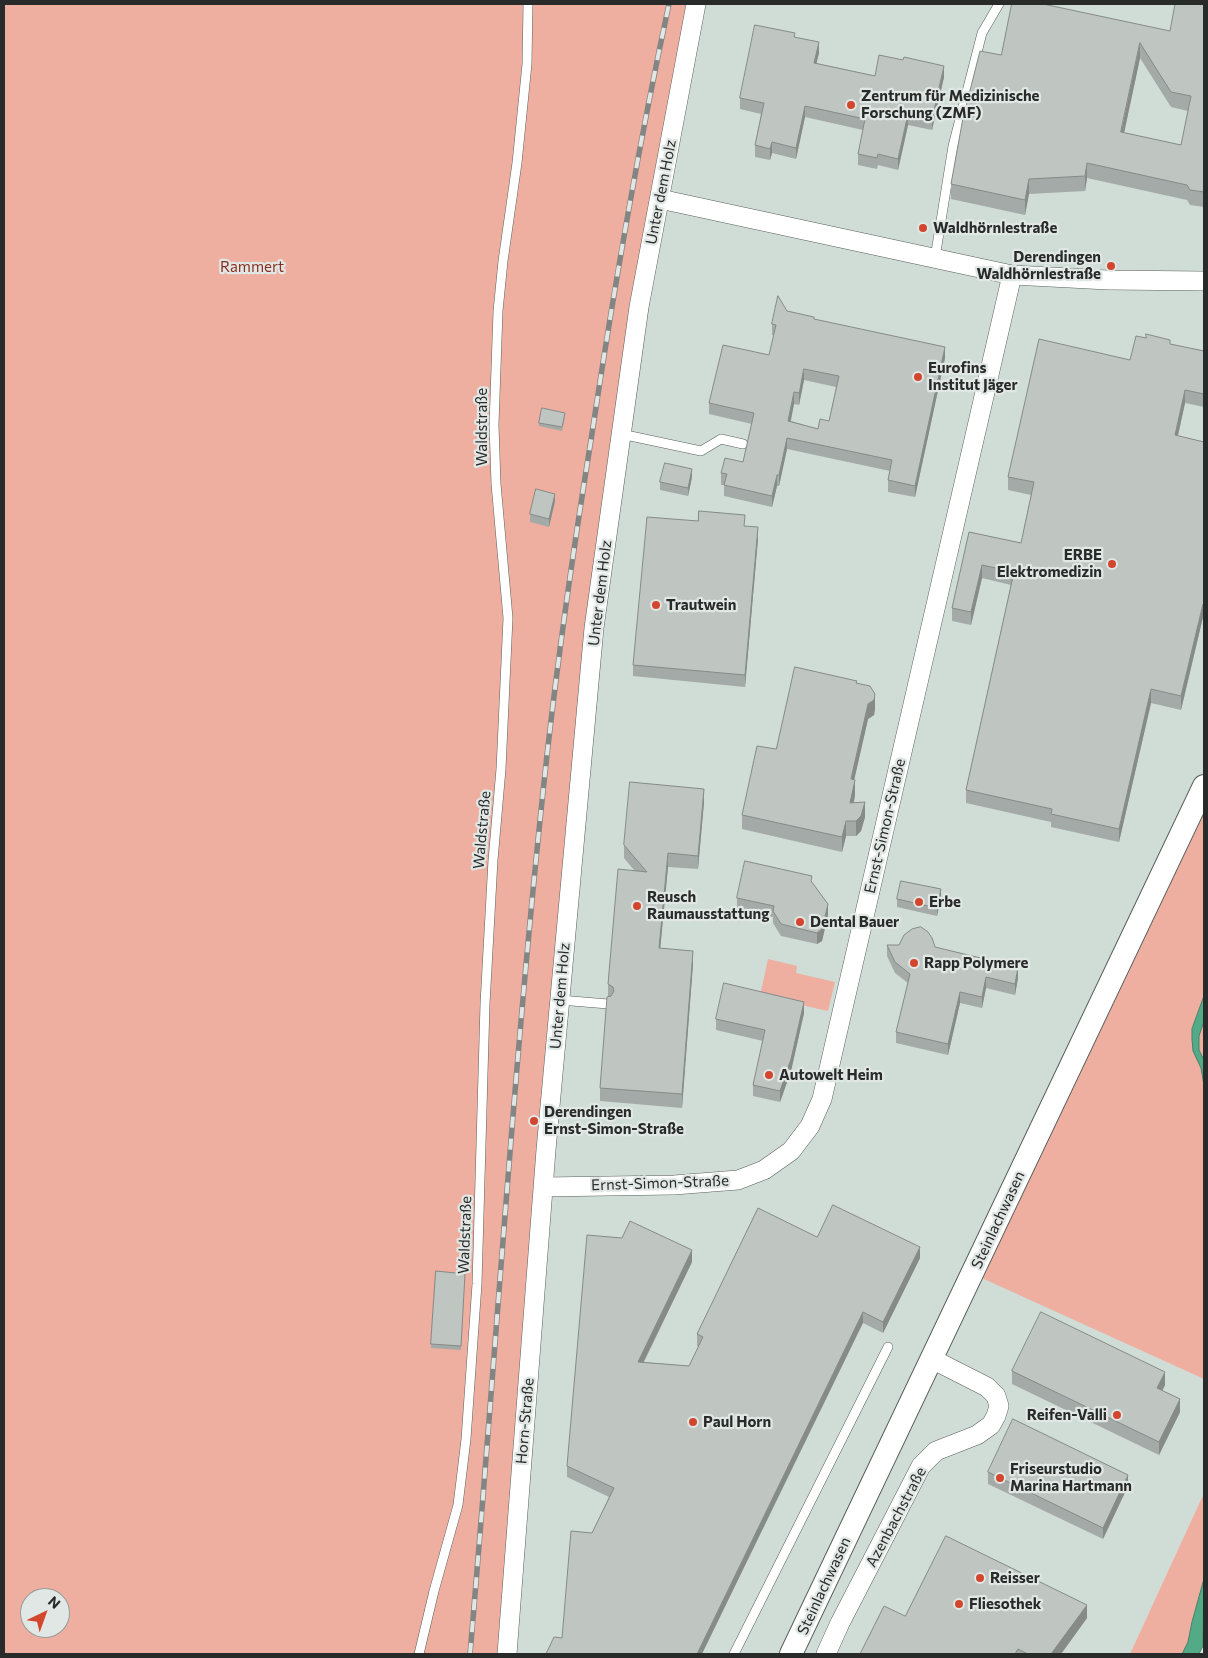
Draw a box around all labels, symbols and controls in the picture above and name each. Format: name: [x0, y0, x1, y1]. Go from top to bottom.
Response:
place label: Zentrum für Medizinische Forschung (ZMF): [861, 87, 1039, 122]
marker: Zentrum für Medizinische Forschung (ZMF): [845, 99, 857, 111]
street label: Unter dem Holz: [642, 138, 680, 246]
place label: Waldhörnlestraße: [933, 219, 1057, 237]
marker: Waldhörnlestraße: [917, 222, 929, 234]
place label: Derendingen Waldhörnlestraße: [977, 248, 1101, 283]
park label: Rammert: [220, 258, 284, 276]
marker: Derendingen Waldhörnlestraße: [1105, 260, 1117, 272]
place label: Eurofins Institut Jäger: [928, 359, 1018, 394]
marker: Eurofins Institut Jäger: [912, 371, 924, 383]
street label: Waldstraße: [473, 388, 491, 466]
street label: Unter dem Holz: [585, 539, 615, 647]
place label: ERBE Elektromedizin: [997, 546, 1102, 581]
marker: ERBE Elektromedizin: [1106, 558, 1118, 570]
place label: Trautwein: [666, 596, 736, 614]
marker: Trautwein: [650, 599, 662, 611]
street label: Ernst-Simon-Straße: [861, 757, 909, 895]
street label: Waldstraße: [470, 790, 494, 870]
place label: Reusch Raumausstattung: [647, 888, 770, 923]
place label: Erbe: [929, 893, 961, 911]
marker: Erbe: [913, 896, 925, 908]
marker: Reusch Raumausstattung: [631, 900, 643, 912]
place label: Dental Bauer: [810, 913, 899, 931]
marker: Dental Bauer: [794, 916, 806, 928]
street label: Unter dem Holz: [546, 942, 574, 1050]
place label: Rapp Polymere: [924, 954, 1028, 972]
marker: Rapp Polymere: [908, 957, 920, 969]
place label: Autowelt Heim: [779, 1066, 883, 1084]
marker: Autowelt Heim: [763, 1069, 775, 1081]
place label: Derendingen Ernst-Simon-Straße: [544, 1103, 684, 1138]
marker: Derendingen Ernst-Simon-Straße: [528, 1115, 540, 1127]
street label: Steinlachwasen: [968, 1168, 1028, 1272]
street label: Ernst-Simon-Straße: [591, 1172, 729, 1194]
street label: Waldstraße: [455, 1195, 475, 1275]
street label: Horn-Straße: [512, 1377, 538, 1465]
place label: Reifen-Valli: [1027, 1406, 1107, 1424]
marker: Reifen-Valli: [1111, 1409, 1123, 1421]
place label: Paul Horn: [703, 1413, 771, 1431]
marker: Paul Horn: [687, 1416, 699, 1428]
place label: Friseurstudio Marina Hartmann: [1010, 1460, 1132, 1495]
street label: Azenbachstraße: [862, 1464, 930, 1570]
marker: Friseurstudio Marina Hartmann: [994, 1472, 1006, 1484]
street label: Steinlachwasen: [794, 1534, 854, 1638]
place label: Reisser: [990, 1569, 1040, 1587]
marker: Reisser: [974, 1572, 986, 1584]
north arrow: [20, 1588, 70, 1638]
text: N: [45, 1592, 64, 1612]
place label: Fliesothek: [969, 1595, 1041, 1613]
marker: Fliesothek: [953, 1598, 965, 1610]

